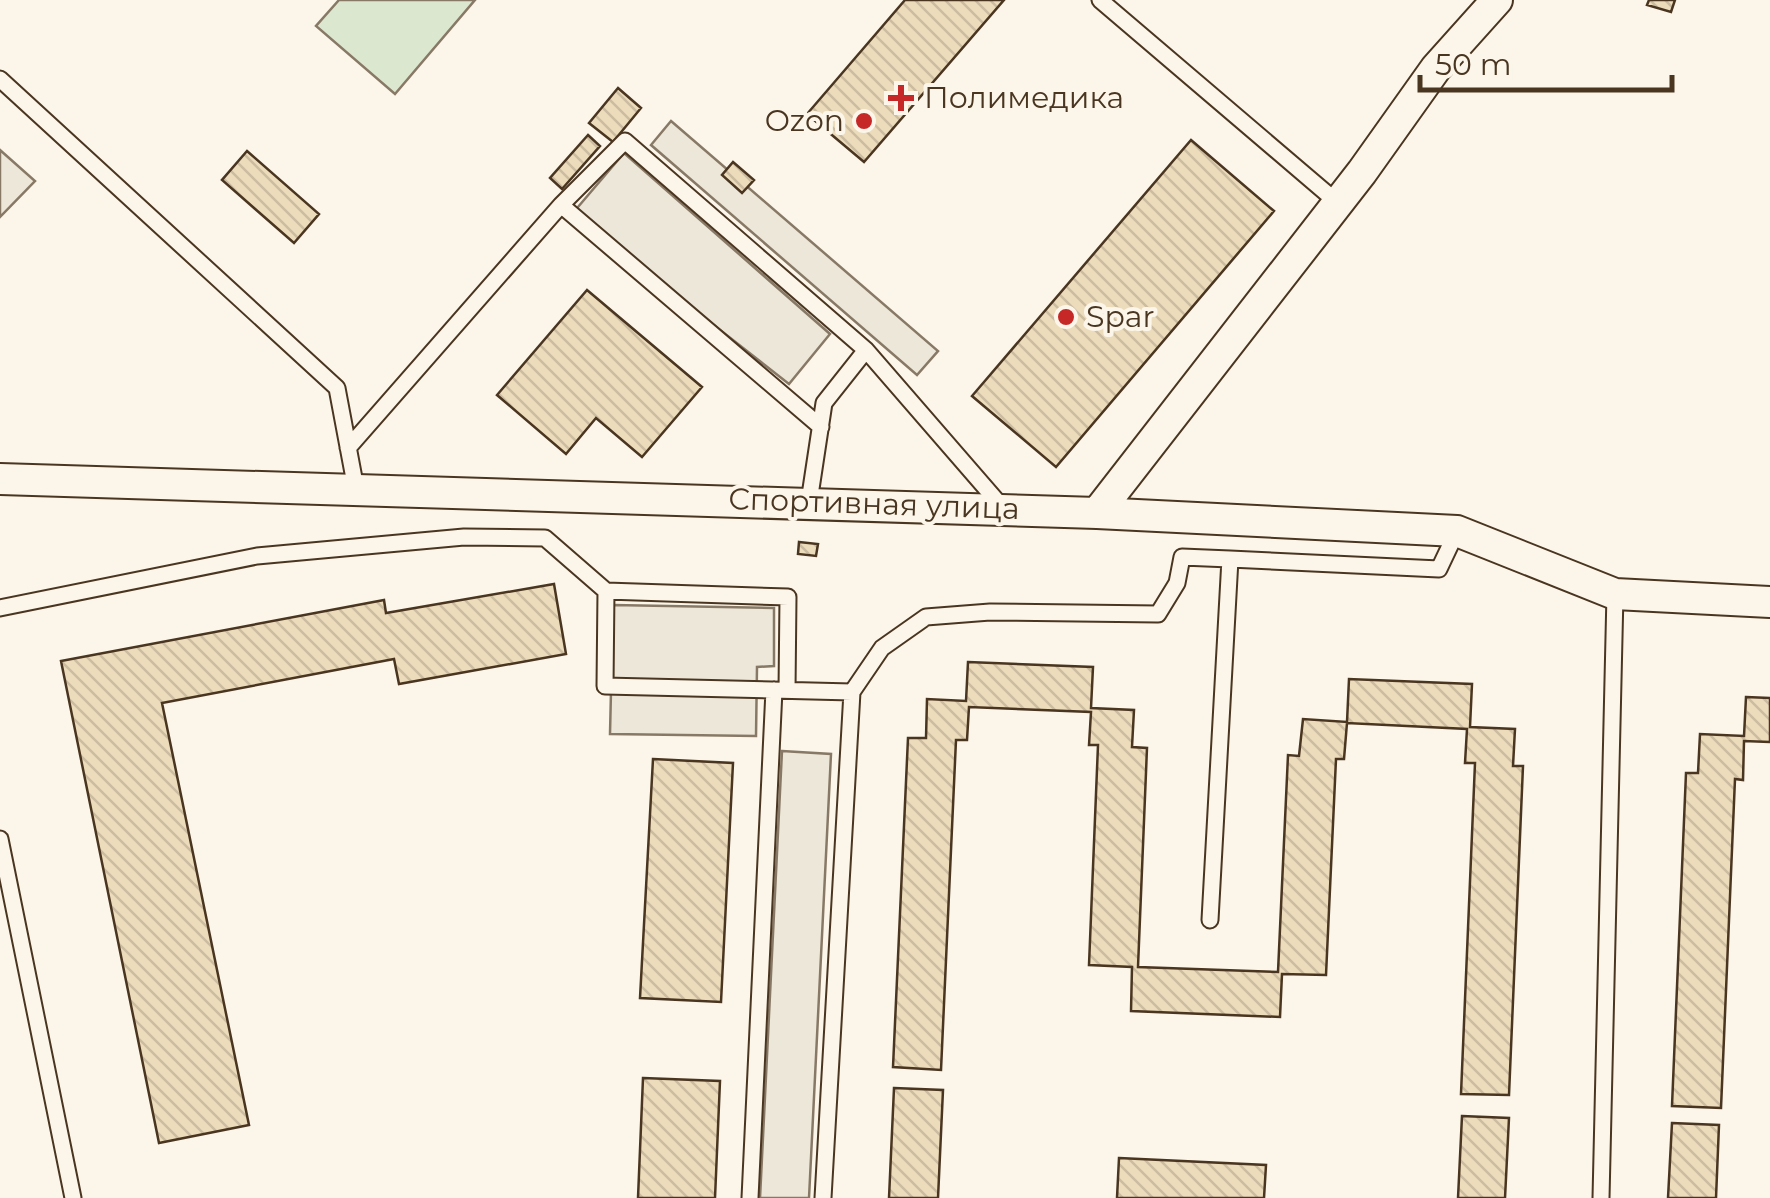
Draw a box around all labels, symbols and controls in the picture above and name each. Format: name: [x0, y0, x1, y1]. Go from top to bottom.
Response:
scale bar: [1420, 30, 1672, 92]
text: 50 m: [1435, 46, 1512, 83]
place label: Полимедика: [924, 79, 1124, 116]
marker: Полимедика: [888, 85, 914, 111]
place label: Ozon: [765, 102, 844, 139]
marker: Ozon: [853, 110, 875, 132]
place label: Spar: [1086, 298, 1154, 335]
marker: Spar: [1055, 306, 1077, 328]
street label: Спортивная улица: [728, 480, 1020, 527]

